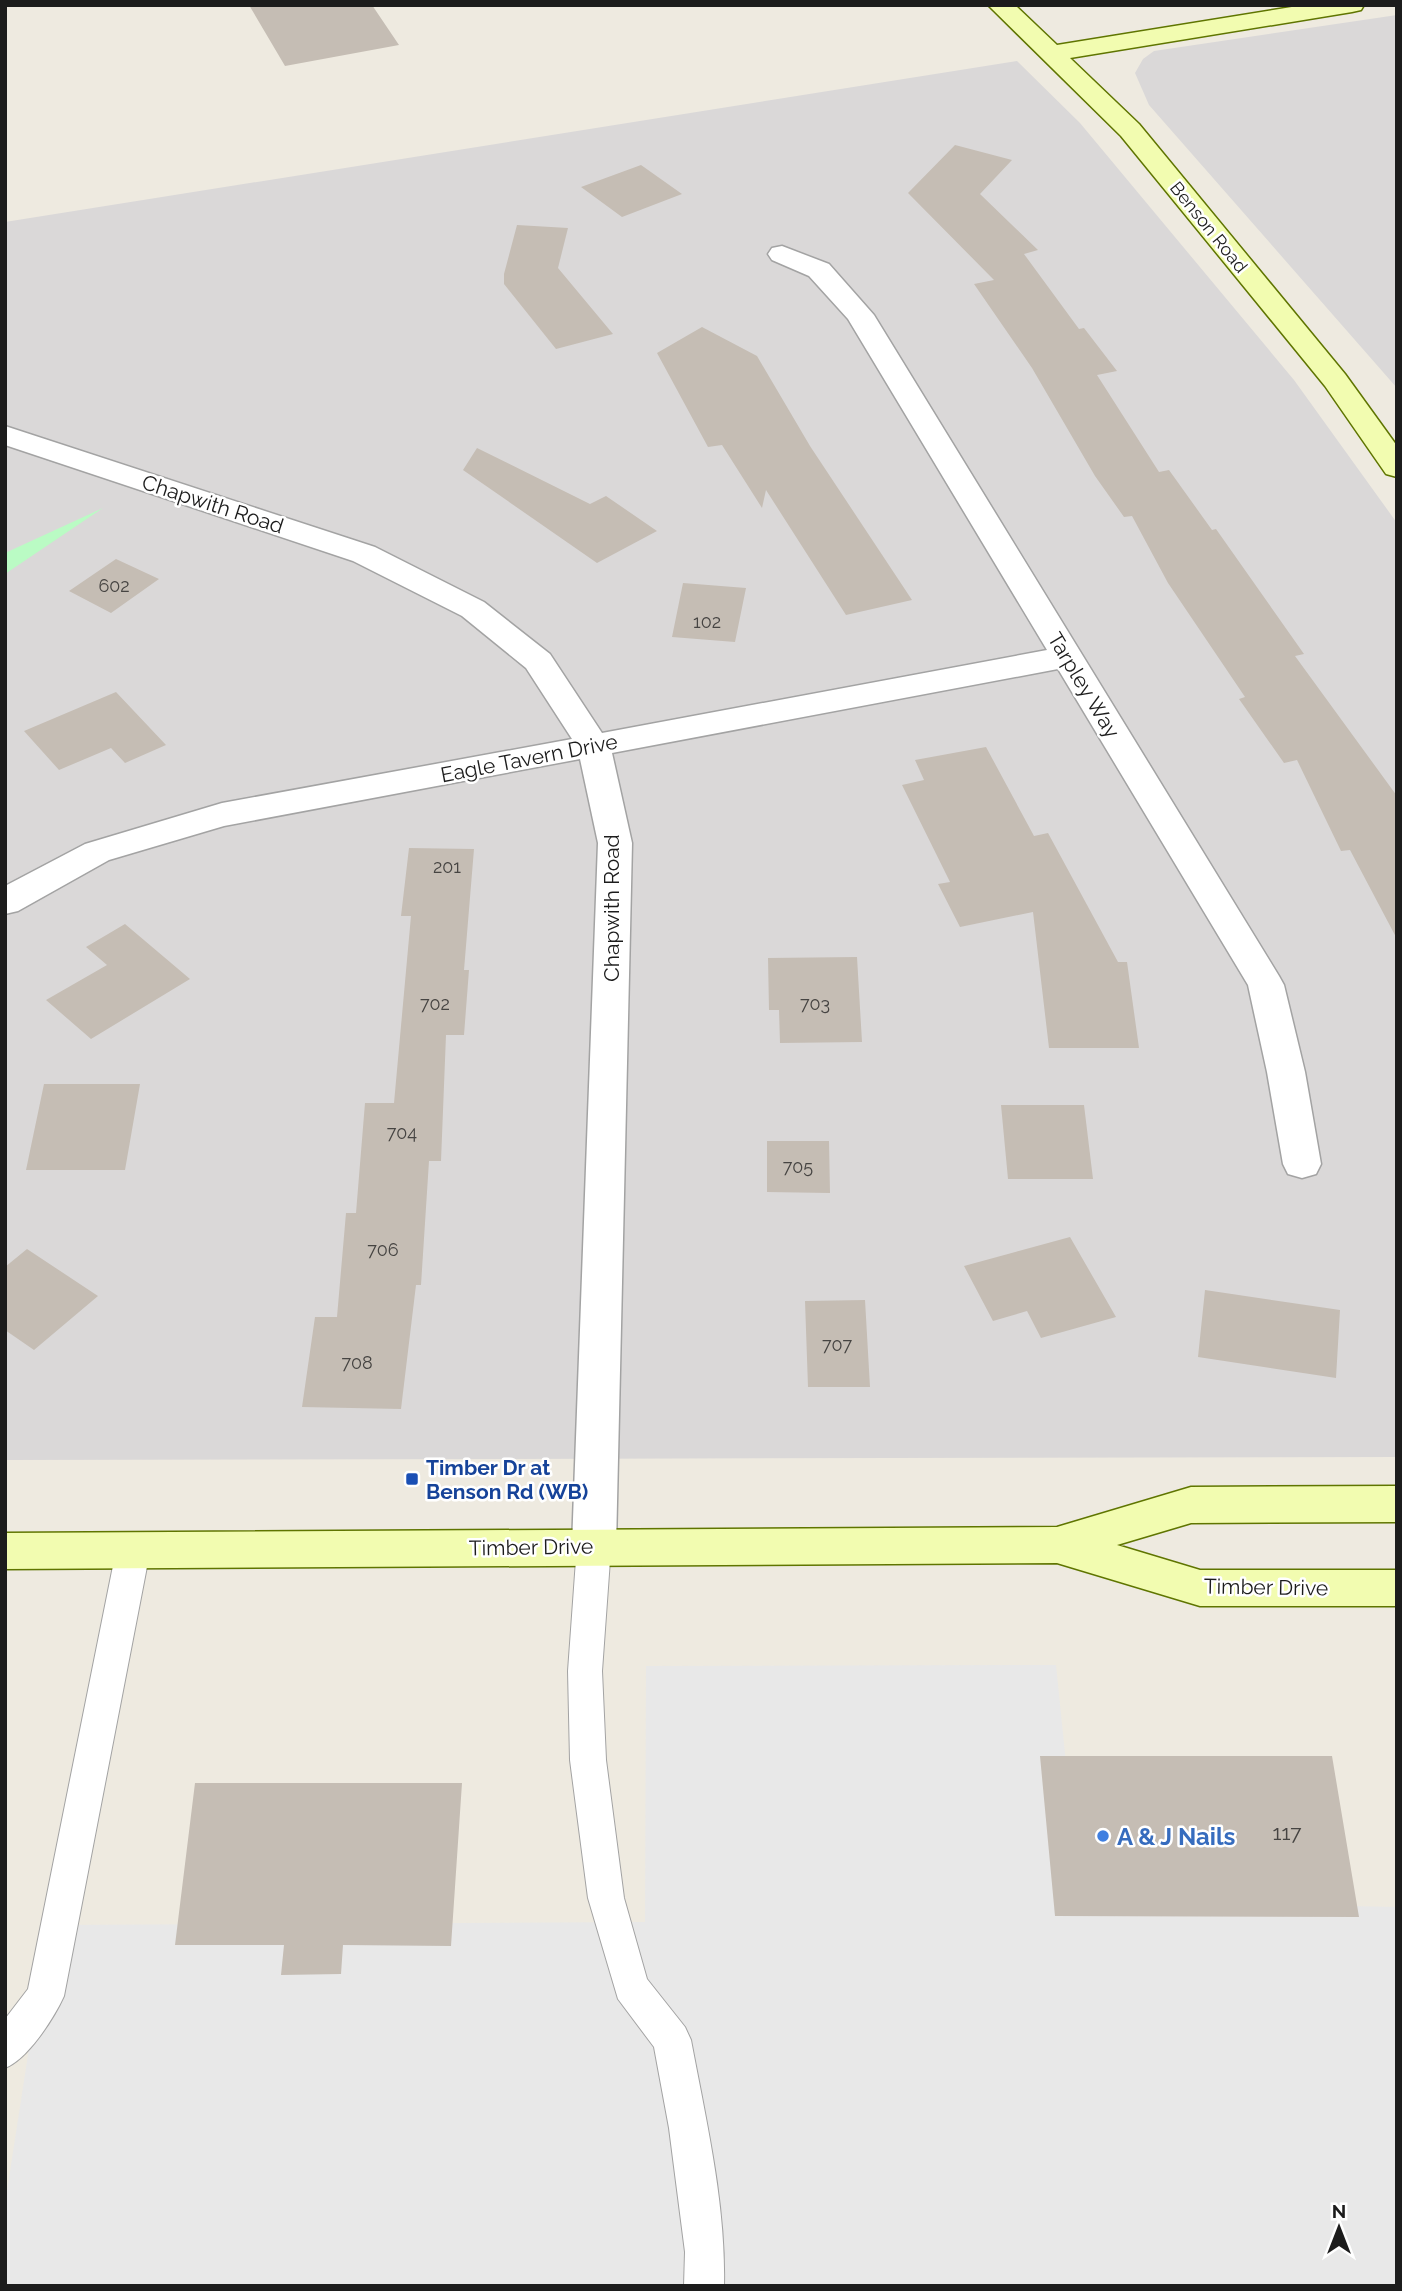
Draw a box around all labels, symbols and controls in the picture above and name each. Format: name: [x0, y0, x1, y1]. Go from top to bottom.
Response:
street label: Benson Road: [1166, 177, 1252, 277]
street label: Chapwith Road: [139, 469, 287, 539]
house number: 602: [98, 575, 130, 596]
house number: 102: [693, 611, 721, 632]
street label: Tarpley Way: [1043, 628, 1125, 742]
street label: Eagle Tavern Drive: [438, 729, 620, 787]
street label: Chapwith Road: [599, 834, 624, 982]
house number: 201: [433, 856, 461, 877]
house number: 702: [420, 993, 450, 1014]
house number: 703: [800, 993, 830, 1014]
house number: 704: [387, 1122, 417, 1143]
house number: 705: [783, 1156, 813, 1177]
house number: 706: [367, 1239, 399, 1260]
house number: 707: [822, 1334, 852, 1355]
house number: 708: [341, 1352, 373, 1373]
place label: Timber Dr at Benson Rd (WB): [426, 1455, 588, 1504]
marker: Timber Dr at Benson Rd (WB): [404, 1471, 420, 1487]
street label: Timber Drive: [469, 1533, 593, 1561]
street label: Timber Drive: [1204, 1573, 1328, 1601]
house number: 117: [1272, 1820, 1302, 1845]
place label: A & J Nails: [1117, 1822, 1236, 1851]
marker: A & J Nails: [1095, 1828, 1111, 1844]
north arrow: [1304, 2193, 1374, 2263]
text: N: [1332, 2200, 1346, 2222]

